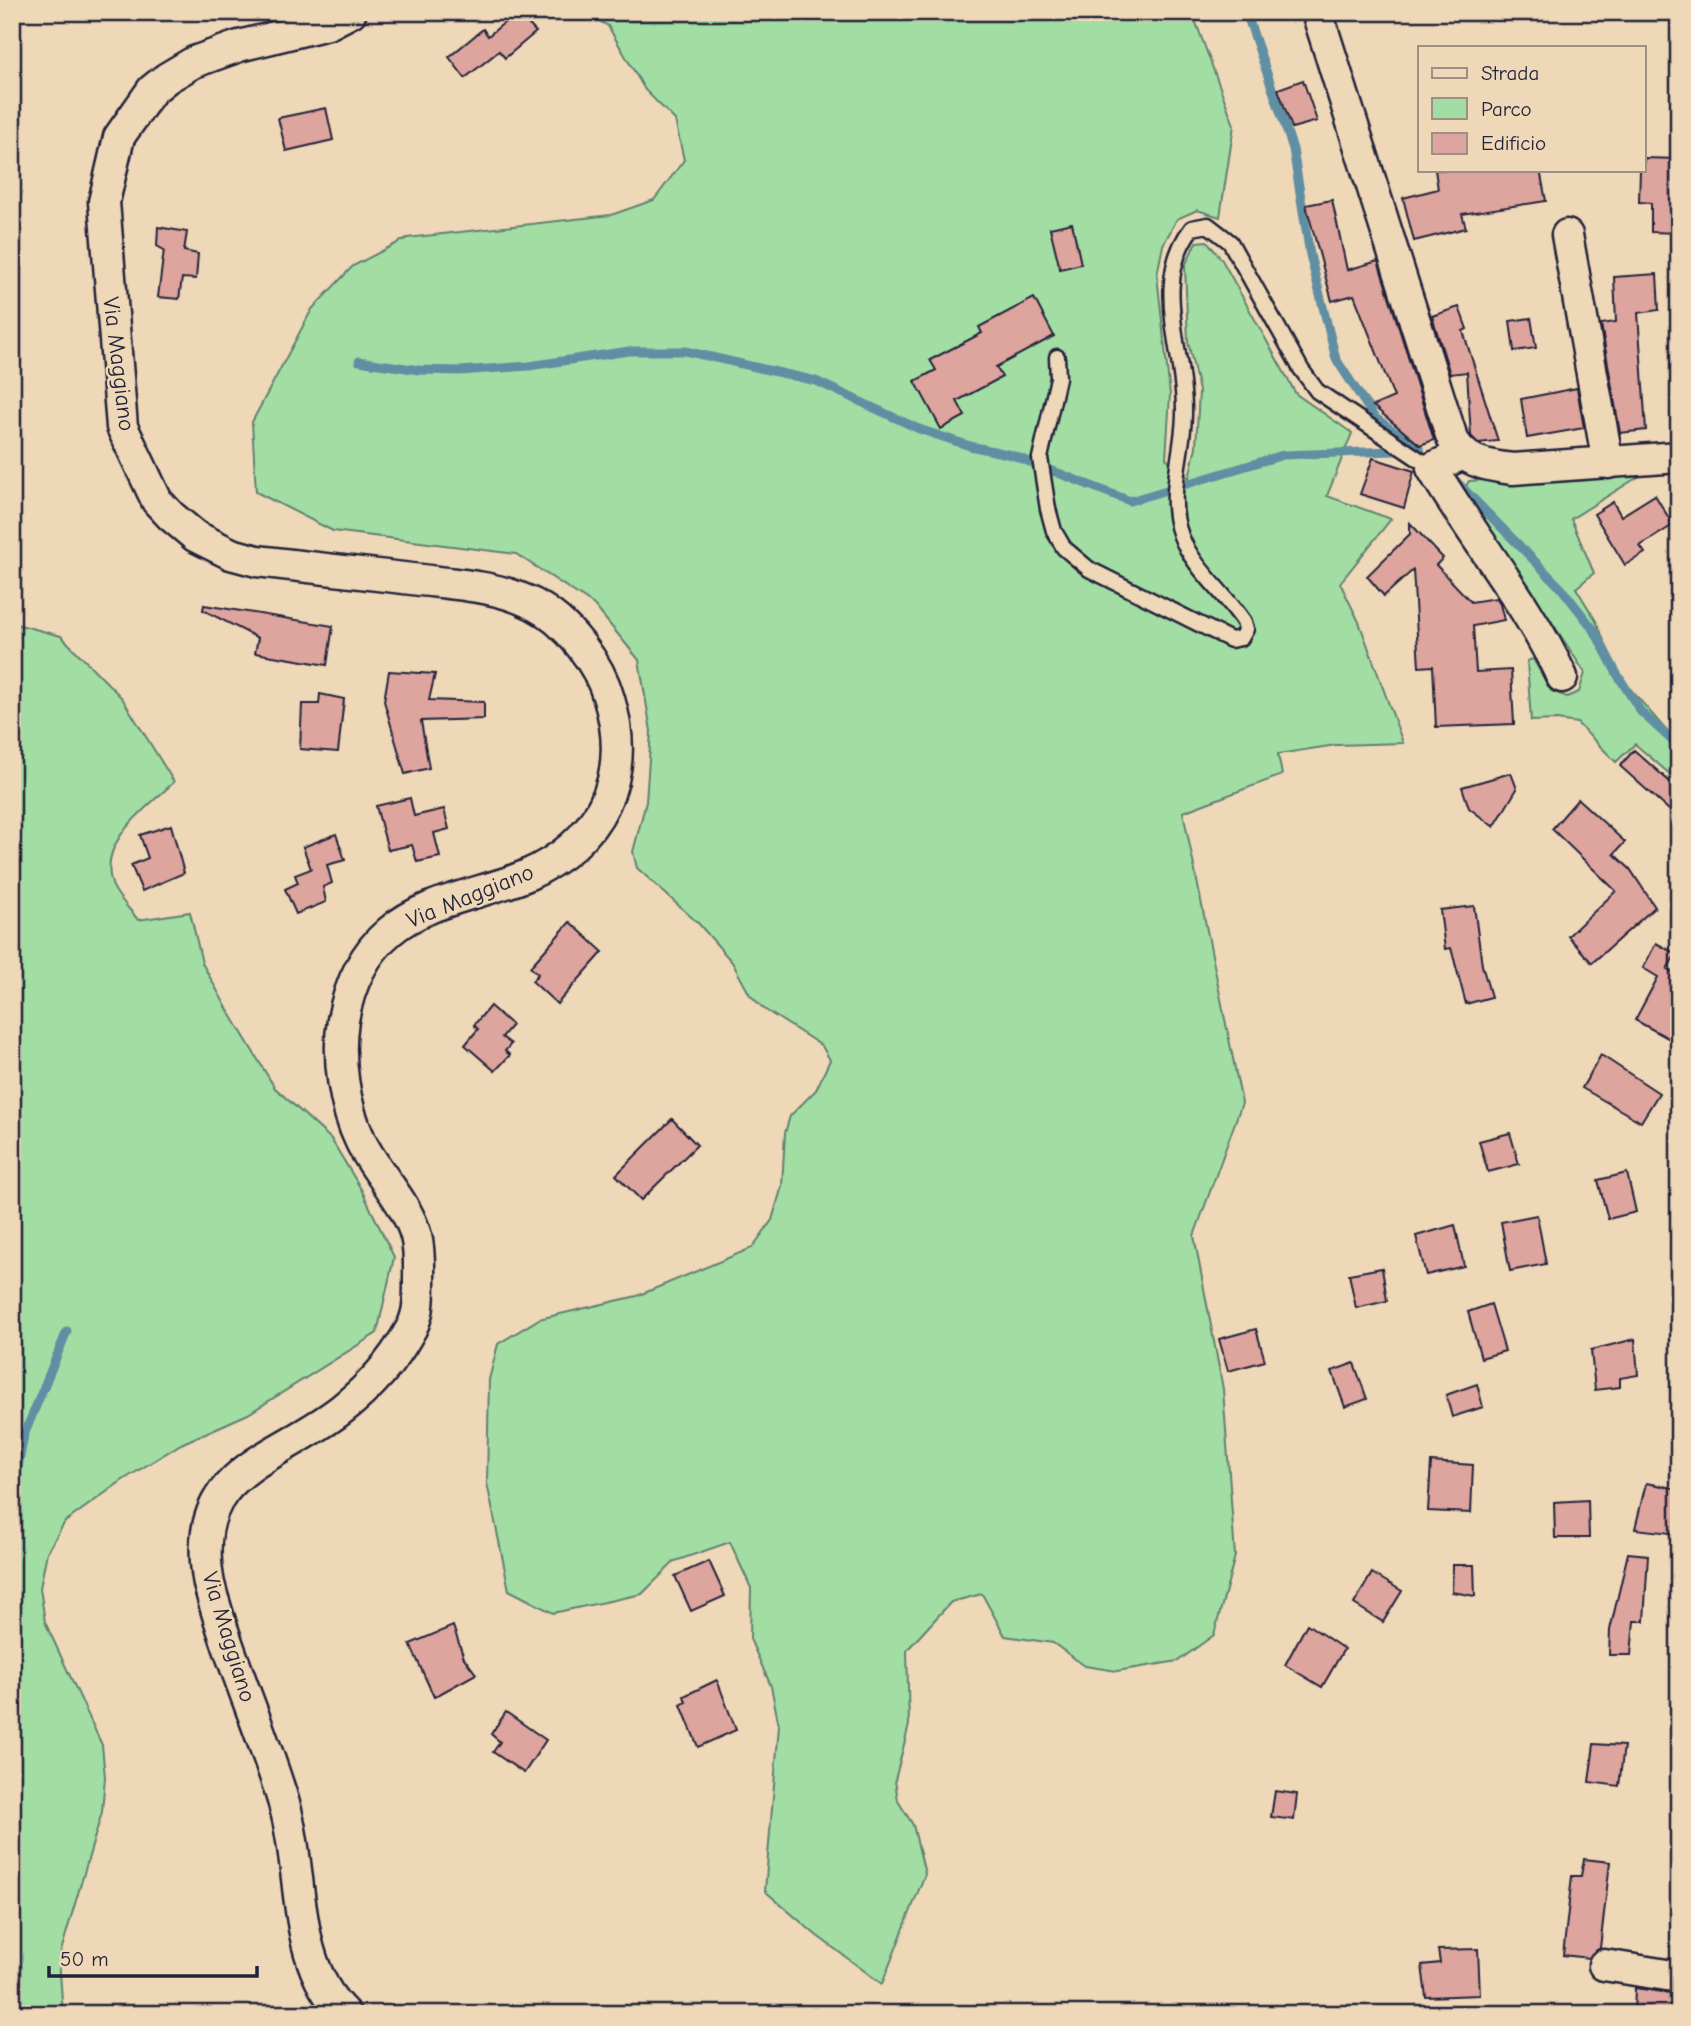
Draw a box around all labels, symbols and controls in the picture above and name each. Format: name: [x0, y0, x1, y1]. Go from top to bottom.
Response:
legend: [1418, 46, 1646, 172]
text: Strada: [1481, 61, 1539, 85]
text: Parco: [1481, 97, 1532, 121]
text: Edificio: [1481, 131, 1546, 155]
street label: Via Maggiano: [97, 296, 141, 432]
street label: Via Maggiano: [403, 858, 537, 934]
street label: Via Maggiano: [196, 1569, 262, 1705]
scale bar: [49, 1935, 257, 1979]
text: 50 m: [60, 1947, 109, 1971]

